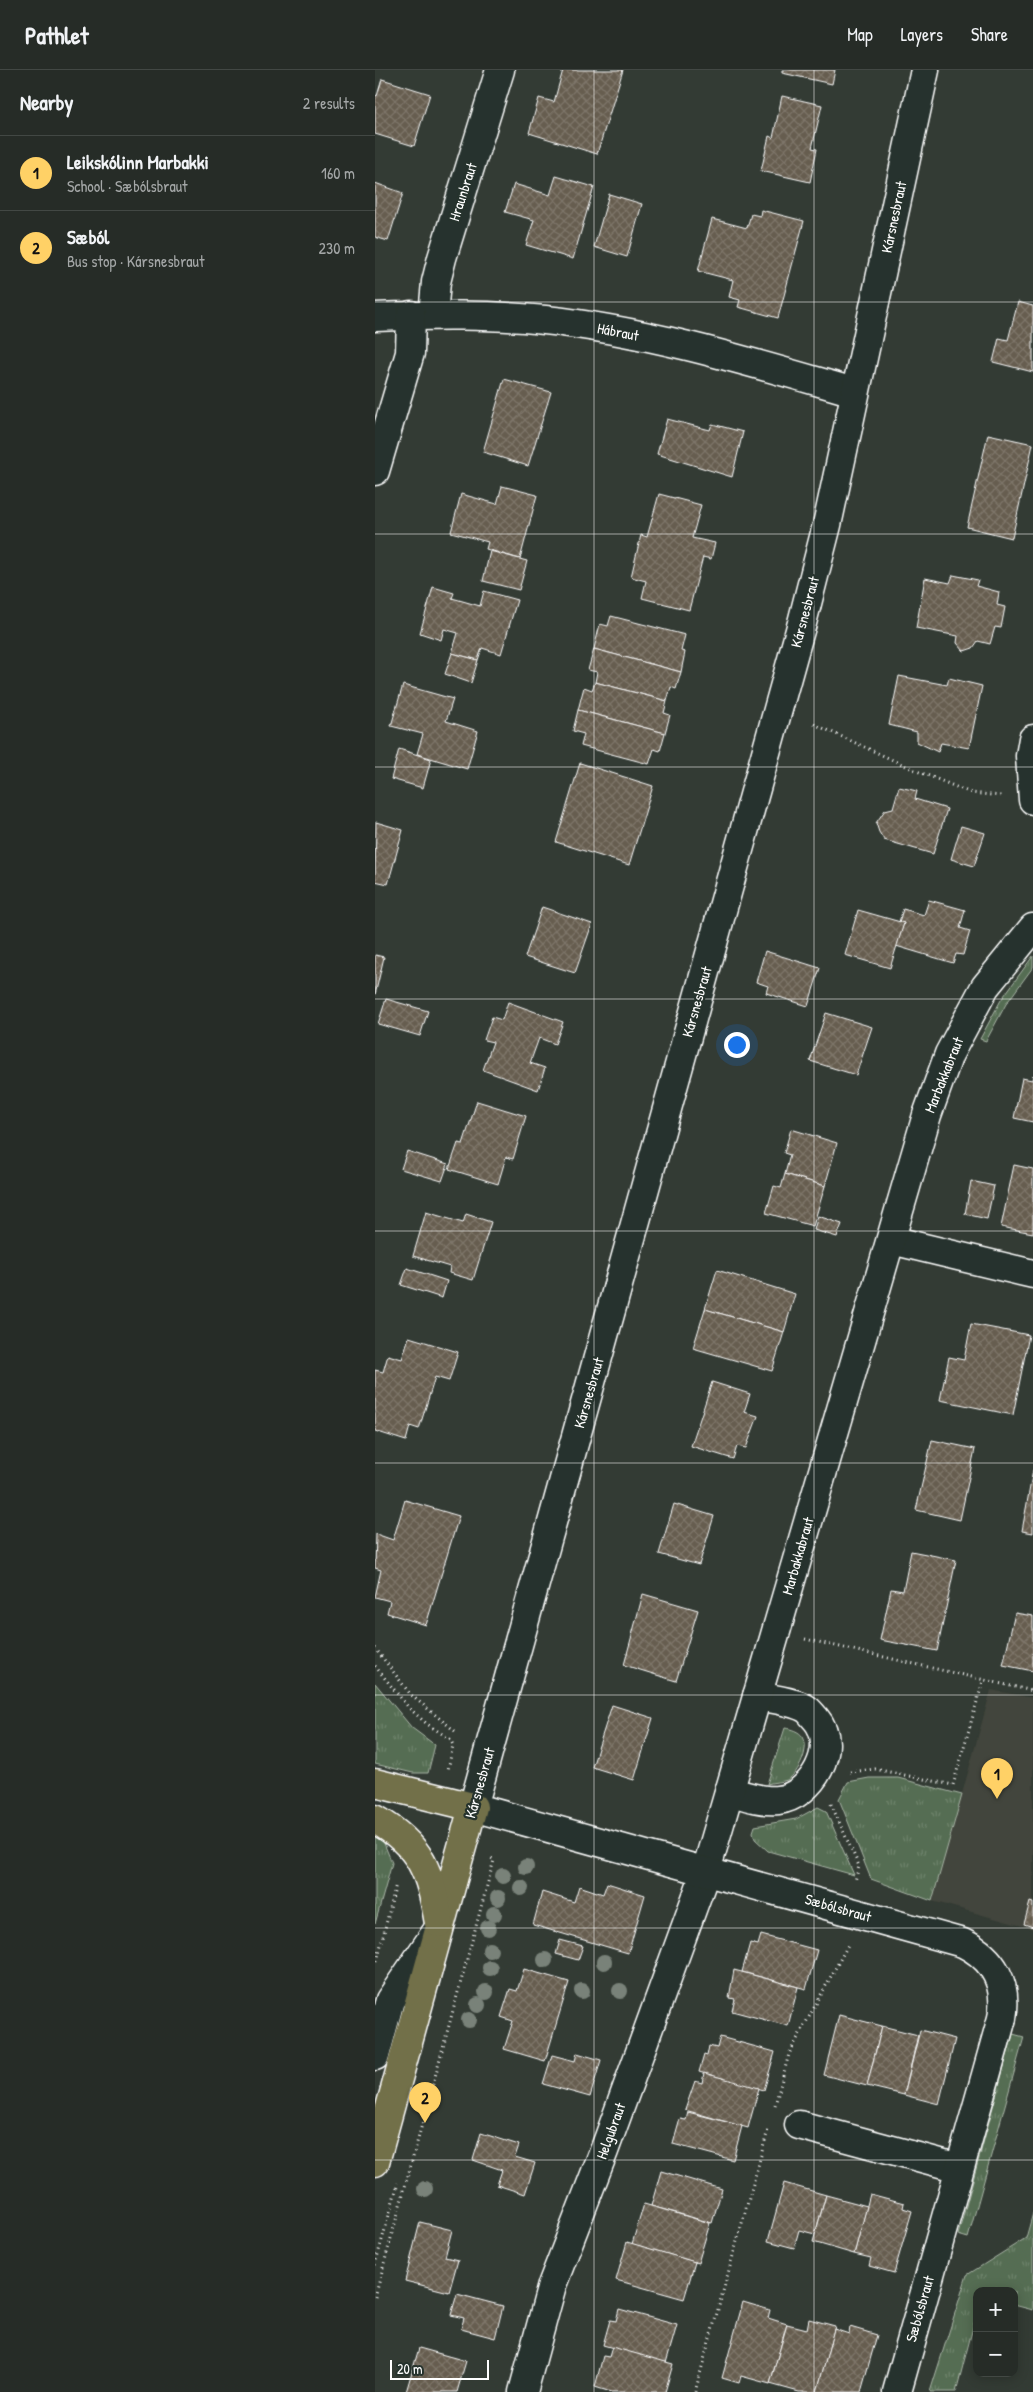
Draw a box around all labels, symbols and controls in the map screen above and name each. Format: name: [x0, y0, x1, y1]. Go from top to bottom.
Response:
text: Pathlet: [25, 19, 88, 51]
text: Map: [847, 22, 873, 47]
text: Layers: [901, 22, 943, 47]
text: Share: [971, 22, 1008, 47]
text: Nearby: [20, 88, 73, 117]
text: 2 results: [303, 92, 355, 114]
text: Leikskólinn Marbakki: [67, 149, 209, 175]
street label: Hraunbraut: [443, 159, 482, 224]
text: 1: [33, 162, 39, 184]
text: 160 m: [321, 162, 355, 184]
text: School · Sæbólsbraut: [67, 175, 188, 197]
street label: Kársnesbraut: [876, 178, 912, 255]
text: Sæból: [67, 224, 109, 250]
text: 2: [32, 237, 40, 259]
text: 230 m: [319, 237, 355, 259]
text: Bus stop · Kársnesbraut: [67, 250, 205, 272]
street label: Hábraut: [596, 317, 641, 346]
street label: Kársnesbraut: [785, 573, 824, 650]
street label: Kársnesbraut: [676, 963, 717, 1040]
your location: [724, 1032, 750, 1058]
street label: Marbakkabraut: [919, 1033, 969, 1116]
street label: Kársnesbraut: [568, 1354, 609, 1431]
street label: Marbakkabraut: [776, 1514, 819, 1597]
street label: Kársnesbraut: [459, 1744, 500, 1821]
pin: 1: [981, 1758, 1013, 1799]
street label: Sæbólsbraut: [803, 1888, 875, 1927]
pin: 2: [409, 2082, 441, 2123]
street label: Helgubraut: [591, 2099, 631, 2162]
street label: Sæbólsbraut: [900, 2272, 939, 2344]
map controls: [973, 2287, 1018, 2377]
button: +: [973, 2287, 1018, 2332]
button: −: [973, 2332, 1018, 2377]
scale bar: [390, 2357, 489, 2380]
text: 20 m: [397, 2359, 423, 2378]

